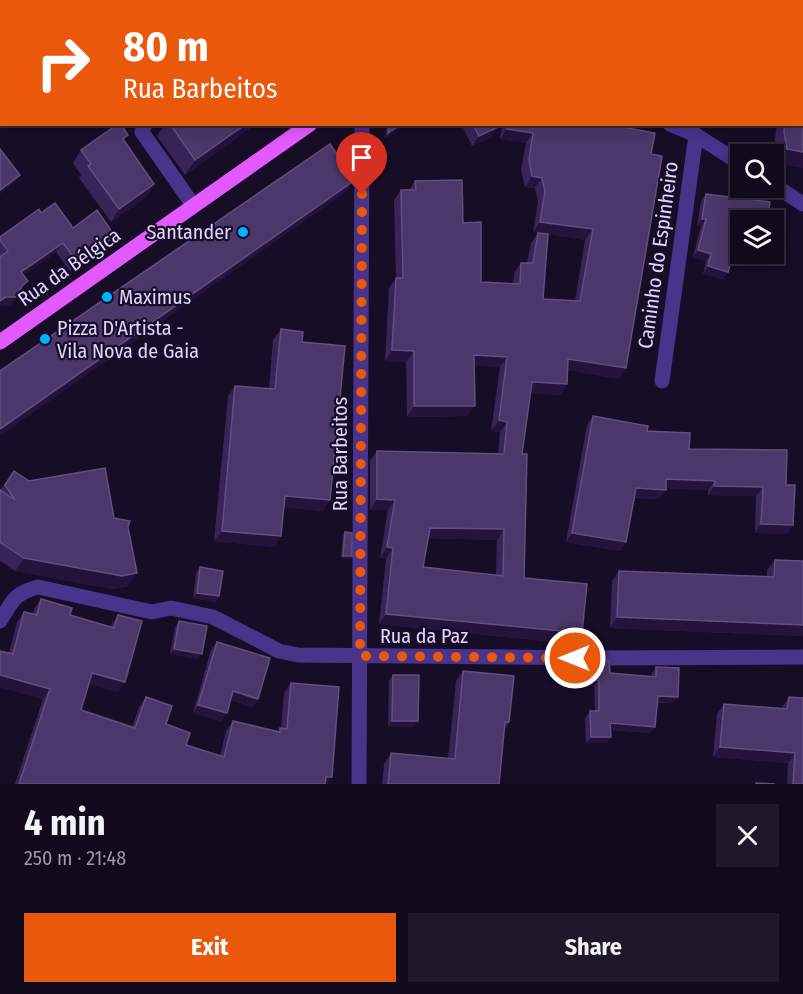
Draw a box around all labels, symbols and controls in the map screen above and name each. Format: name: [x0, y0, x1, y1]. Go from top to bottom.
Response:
text: 80 m: [123, 22, 209, 72]
icon: right: [24, 24, 102, 102]
text: Rua Barbeitos: [123, 73, 278, 105]
pin: [336, 132, 387, 194]
icon: arrive: [345, 141, 378, 174]
map controls: [730, 144, 784, 264]
button: search: [730, 144, 784, 198]
street label: Caminho do Espinheiro: [633, 160, 683, 350]
button: layers: [730, 210, 784, 264]
place label: Santander: [146, 220, 231, 244]
street label: Rua da Bélgica: [13, 223, 125, 311]
marker: Santander: [236, 225, 250, 239]
place label: Maximus: [119, 285, 191, 309]
marker: Maximus: [100, 290, 114, 304]
place label: Pizza D'Artista - Vila Nova de Gaia: [57, 316, 199, 363]
marker: Pizza D'Artista - Vila Nova de Gaia: [38, 332, 52, 346]
street label: Rua Barbeitos: [328, 397, 352, 511]
street label: Rua da Paz: [380, 624, 468, 648]
position arrow: [543, 626, 607, 690]
text: 4 min: [24, 801, 106, 845]
button: close: [716, 804, 779, 867]
text: 250 m · 21:48: [24, 846, 126, 870]
button: Exit: [24, 913, 396, 982]
button: Share: [408, 913, 779, 982]

